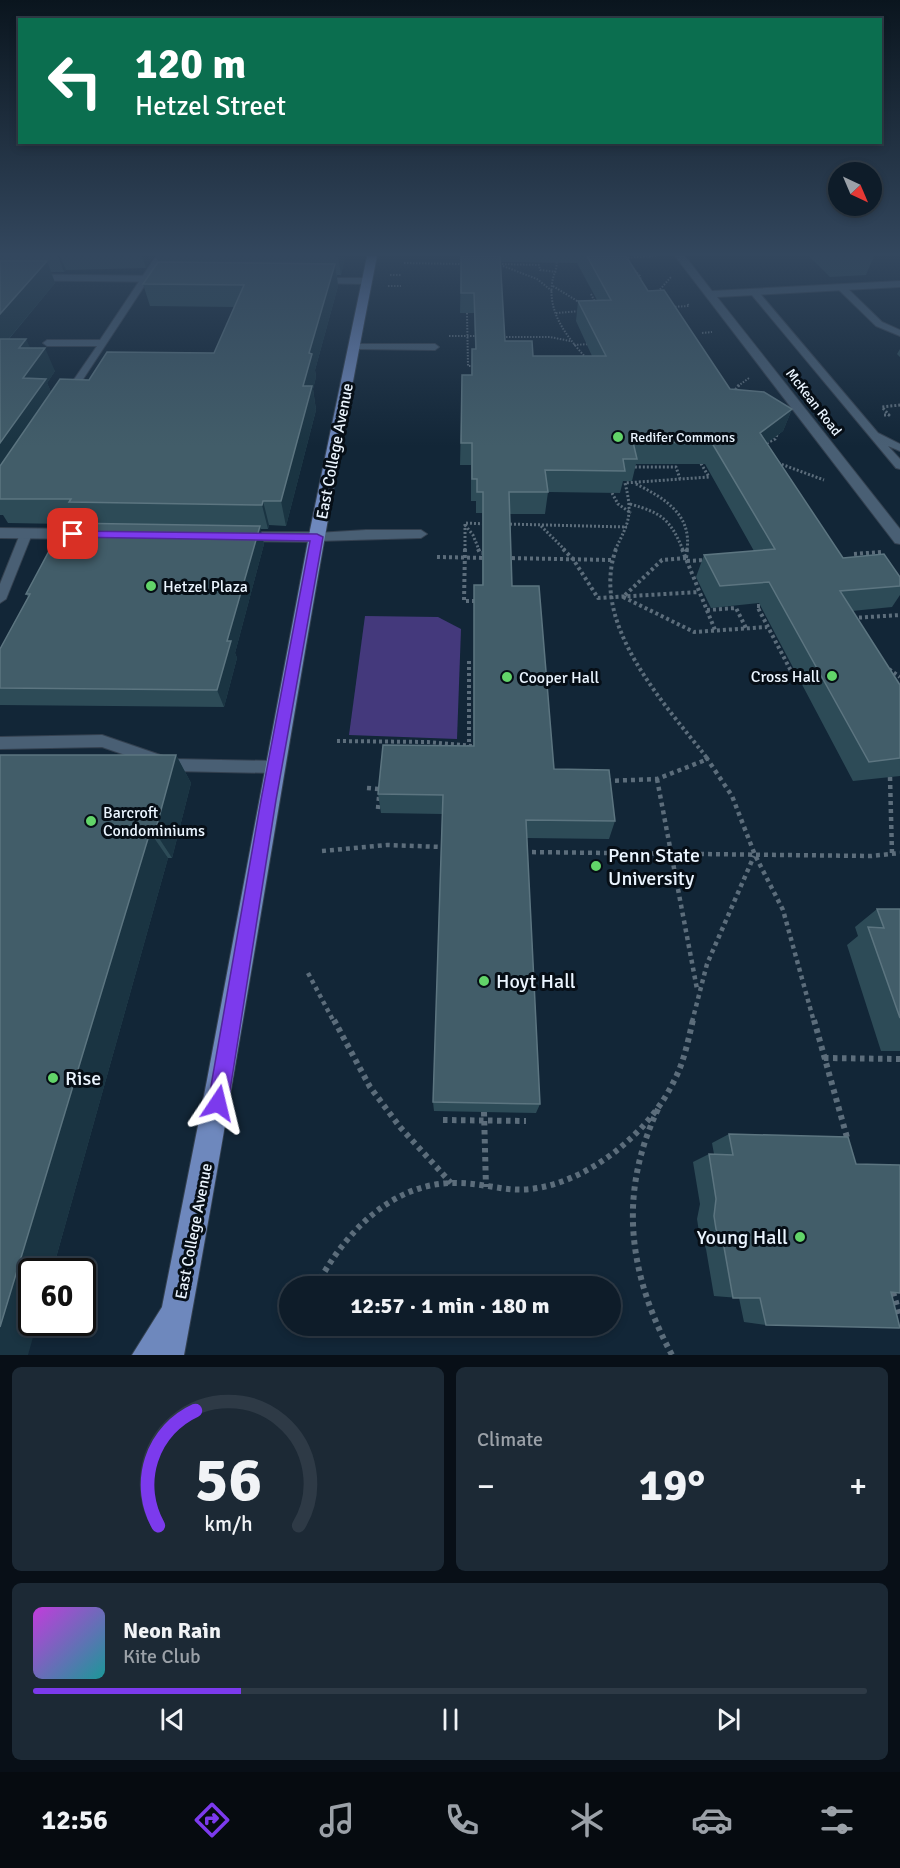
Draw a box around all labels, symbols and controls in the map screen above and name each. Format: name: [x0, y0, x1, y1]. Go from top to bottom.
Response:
text: 120 m: [135, 39, 246, 90]
icon: left: [36, 42, 114, 120]
text: Hetzel Street: [135, 90, 286, 123]
north arrow: [828, 162, 882, 216]
map controls: [828, 162, 882, 216]
street label: McKean Road: [782, 365, 845, 439]
street label: East College Avenue: [312, 381, 358, 521]
place label: Redifer Commons: [630, 429, 735, 446]
marker: Redifer Commons: [611, 430, 625, 444]
pin: [47, 508, 98, 559]
icon: arrive: [56, 517, 89, 550]
place label: Hetzel Plaza: [163, 577, 248, 597]
marker: Hetzel Plaza: [144, 579, 158, 593]
place label: Cross Hall: [751, 667, 820, 687]
place label: Cooper Hall: [519, 668, 600, 688]
marker: Cross Hall: [825, 669, 839, 683]
marker: Cooper Hall: [500, 670, 514, 684]
place label: Barcroft Condominiums: [103, 803, 205, 841]
marker: Barcroft Condominiums: [84, 814, 98, 828]
place label: Penn State University: [608, 843, 700, 891]
marker: Penn State University: [589, 859, 603, 873]
place label: Hoyt Hall: [496, 969, 576, 994]
marker: Hoyt Hall: [477, 974, 491, 988]
place label: Rise: [65, 1066, 101, 1091]
marker: Rise: [46, 1071, 60, 1085]
position arrow: [186, 1071, 250, 1135]
street label: East College Avenue: [171, 1161, 217, 1301]
place label: Young Hall: [697, 1225, 788, 1250]
marker: Young Hall: [793, 1230, 807, 1244]
speed limit sign: 60: [18, 1258, 96, 1336]
text: 12:57 · 1 min · 180 m: [350, 1292, 550, 1319]
text: Climate: [477, 1427, 543, 1452]
text: 56: [194, 1441, 262, 1518]
text: 19°: [639, 1458, 705, 1513]
text: −: [477, 1466, 495, 1507]
text: +: [849, 1466, 867, 1507]
text: km/h: [204, 1511, 252, 1537]
text: Neon Rain: [123, 1617, 221, 1644]
text: Kite Club: [123, 1644, 201, 1669]
icon: previous: [156, 1703, 189, 1736]
icon: pause: [434, 1703, 467, 1736]
icon: next: [712, 1703, 745, 1736]
icon: directions: [191, 1799, 233, 1841]
icon: music: [316, 1799, 358, 1841]
icon: phone: [441, 1799, 483, 1841]
icon: climate: [566, 1799, 608, 1841]
icon: car: [691, 1799, 733, 1841]
icon: filters: [816, 1799, 858, 1841]
text: 12:56: [42, 1804, 108, 1837]

